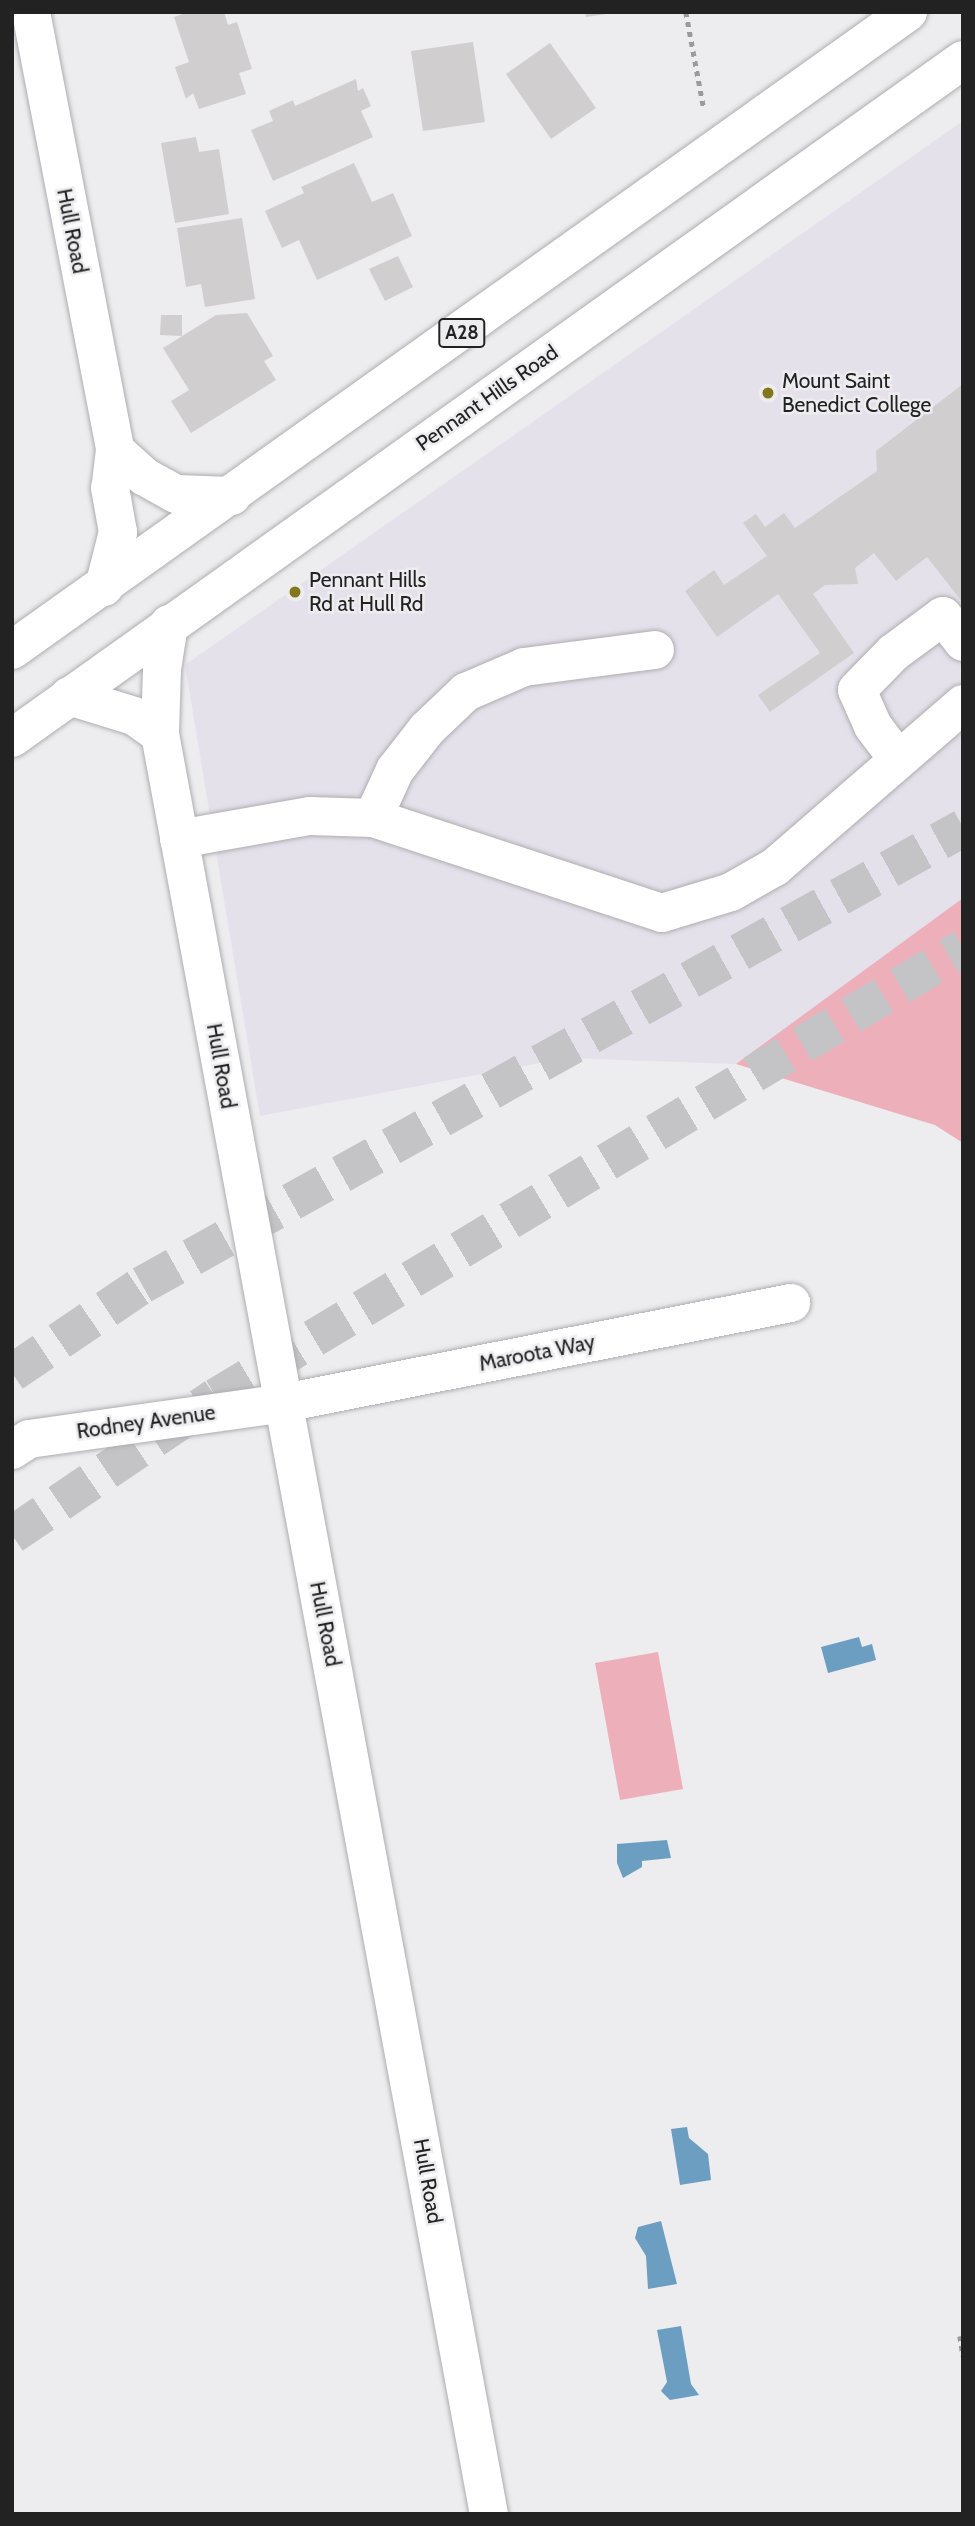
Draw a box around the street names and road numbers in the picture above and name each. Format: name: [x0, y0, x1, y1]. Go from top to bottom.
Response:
street label: Hull Road: [51, 186, 93, 276]
road number: A28: [438, 318, 486, 348]
street label: Pennant Hills Road: [411, 340, 563, 456]
street label: Hull Road: [201, 1022, 241, 1110]
street label: Maroota Way: [477, 1329, 597, 1377]
street label: Rodney Avenue: [75, 1400, 217, 1444]
street label: Hull Road: [304, 1579, 346, 1669]
street label: Hull Road: [408, 2137, 448, 2225]

